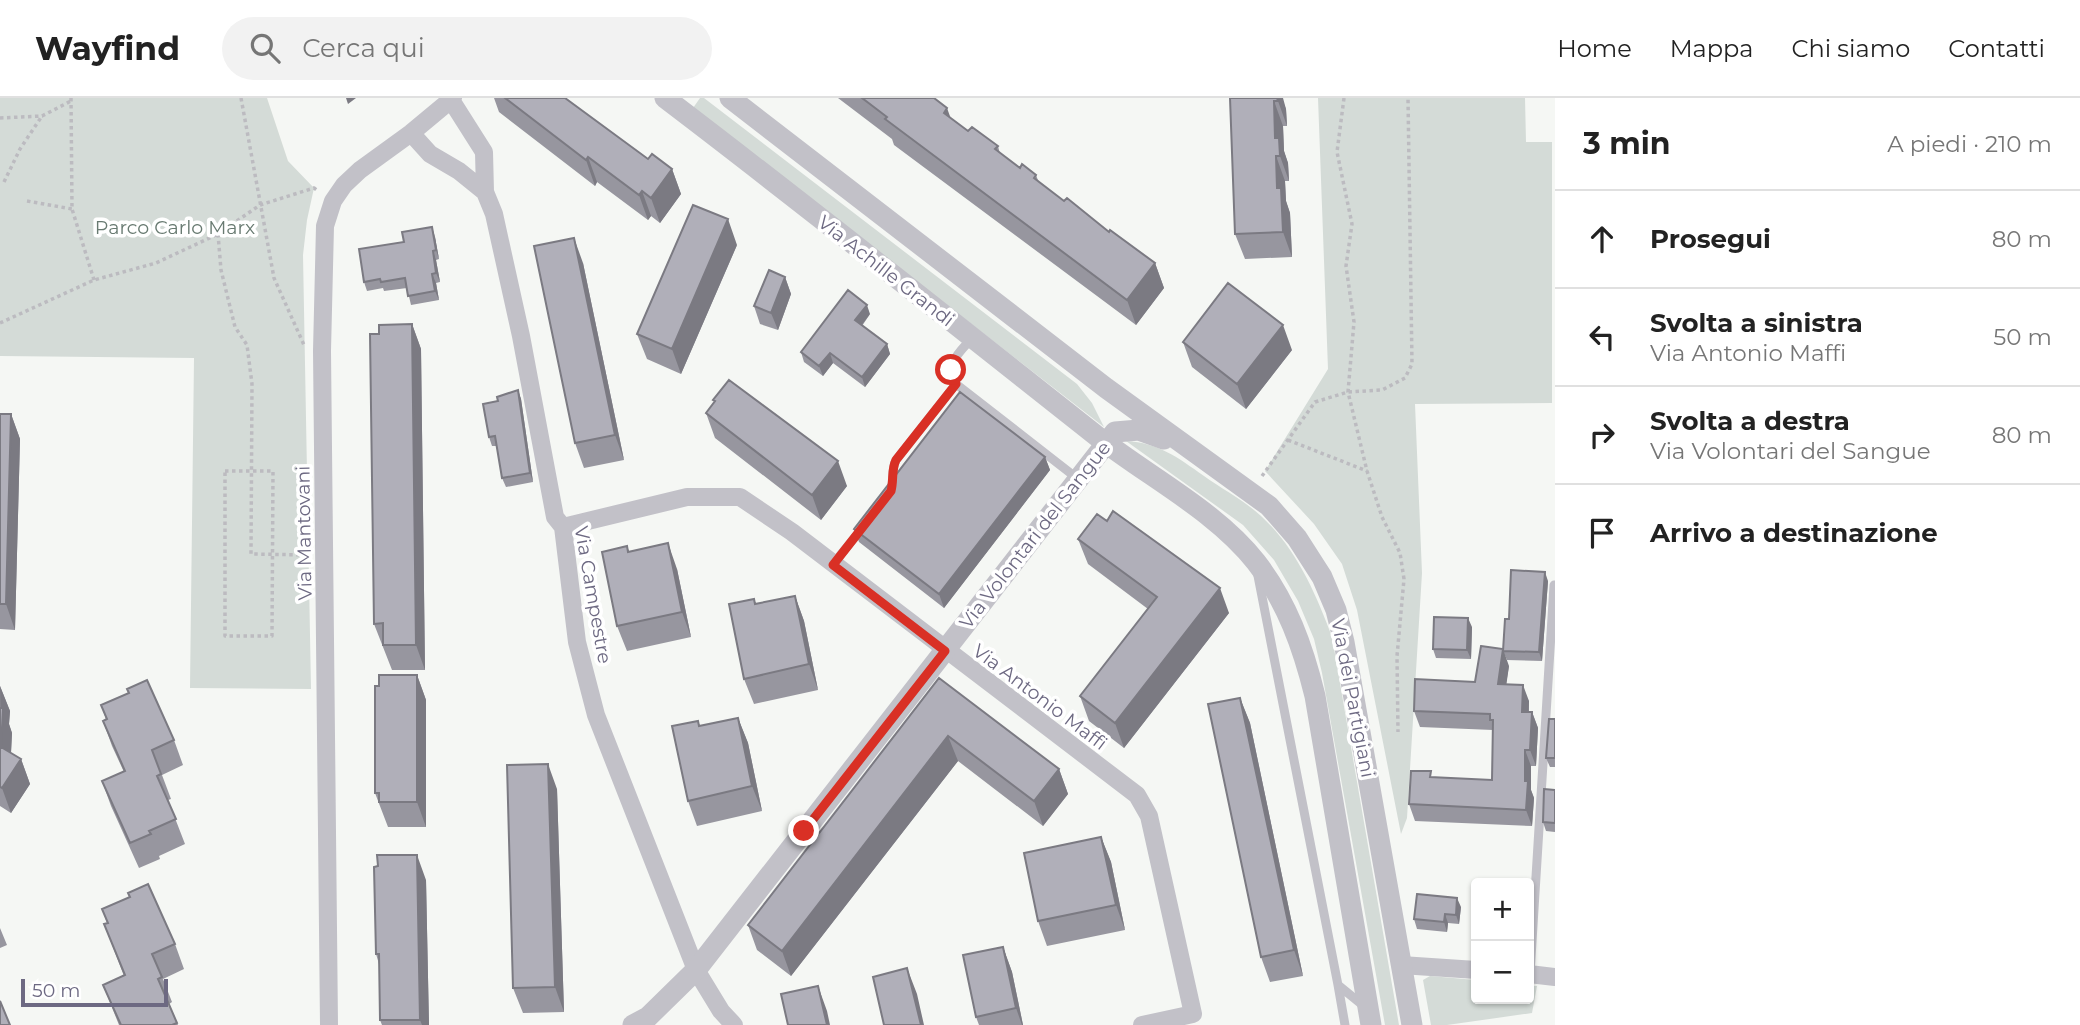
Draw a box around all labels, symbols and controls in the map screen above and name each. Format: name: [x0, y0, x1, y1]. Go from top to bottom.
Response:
search box: [222, 17, 712, 80]
text: Wayfind: [35, 28, 180, 68]
icon: search: [246, 29, 284, 67]
text: Cerca qui: [302, 32, 425, 64]
text: Home: [1557, 34, 1632, 63]
text: Mappa: [1670, 34, 1753, 63]
text: Chi siamo: [1791, 34, 1910, 63]
text: Contatti: [1948, 34, 2045, 63]
text: 3 min: [1583, 125, 1670, 162]
text: A piedi · 210 m: [1887, 130, 2052, 158]
street label: Via Achille Grandi: [813, 211, 959, 331]
park label: Parco Carlo Marx: [95, 216, 255, 239]
icon: ahead: [1583, 220, 1621, 258]
text: Prosegui: [1650, 223, 1771, 255]
text: 80 m: [1992, 225, 2052, 253]
text: Svolta a sinistra: [1650, 307, 1863, 339]
icon: left: [1583, 318, 1621, 356]
text: 50 m: [1993, 323, 2052, 351]
text: Via Antonio Maffi: [1650, 339, 1846, 367]
route start: [935, 354, 966, 385]
text: Svolta a destra: [1650, 405, 1850, 437]
icon: right: [1583, 416, 1621, 454]
text: 80 m: [1992, 421, 2052, 449]
street label: Via Volontari del Sangue: [955, 437, 1115, 633]
text: Via Volontari del Sangue: [1650, 437, 1931, 465]
street label: Via Mantovani: [291, 466, 317, 600]
icon: arrive: [1583, 514, 1621, 552]
text: Arrivo a destinazione: [1650, 517, 1938, 549]
street label: Via Campestre: [570, 524, 616, 666]
street label: Via dei Partigiani: [1326, 617, 1380, 779]
street label: Via Antonio Maffi: [968, 639, 1112, 755]
route end: [788, 815, 819, 846]
map controls: [1471, 878, 1534, 1004]
button: +: [1471, 878, 1534, 941]
button: −: [1471, 941, 1534, 1004]
scale bar: [21, 976, 168, 1008]
text: 50 m: [32, 979, 80, 1002]

